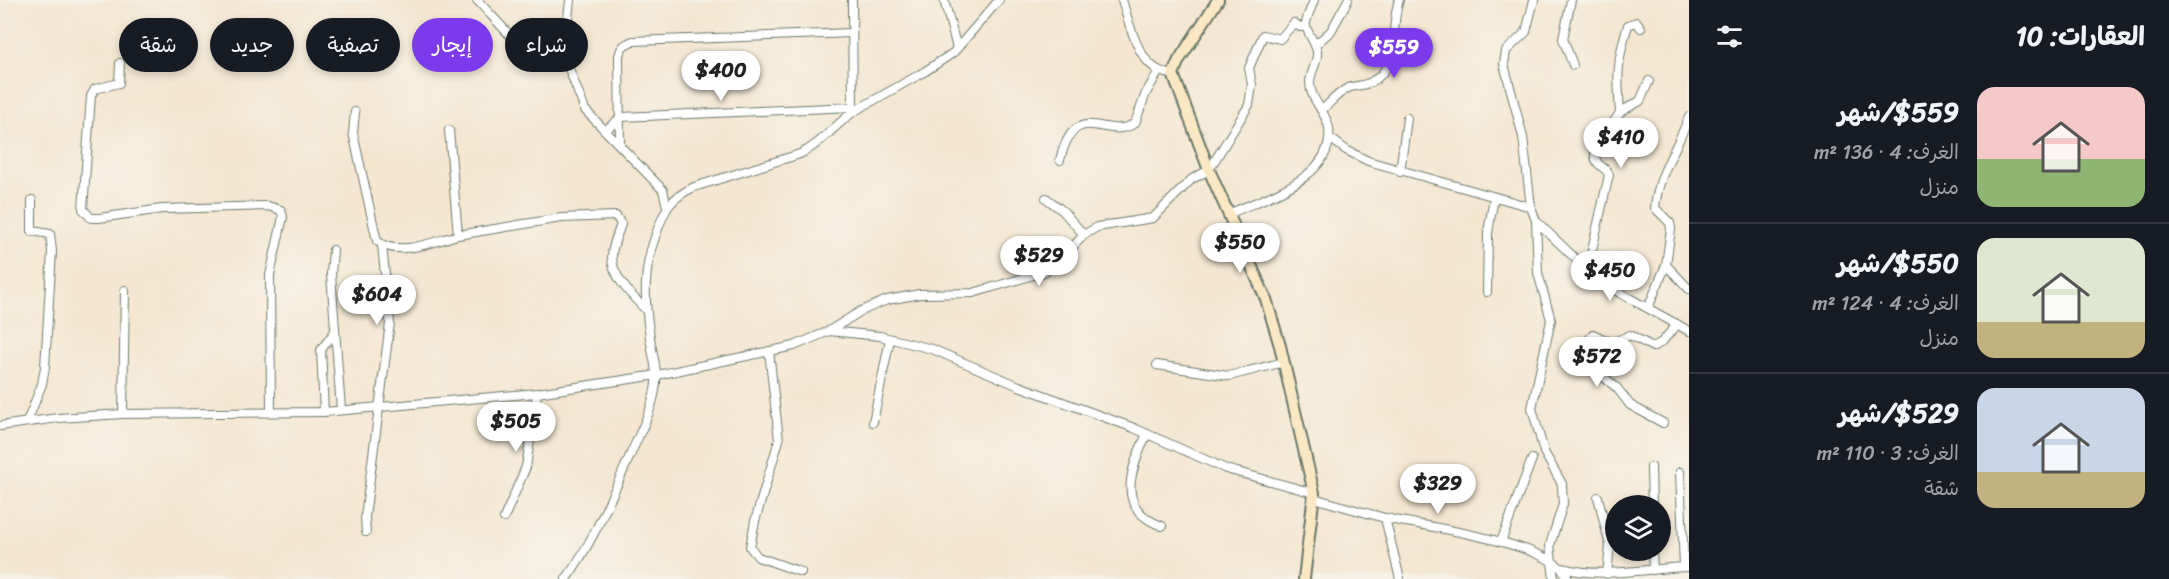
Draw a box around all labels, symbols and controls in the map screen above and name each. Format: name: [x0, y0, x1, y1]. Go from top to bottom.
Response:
text: العقارات: 10: [2016, 13, 2145, 59]
chip: شقة: [119, 18, 198, 72]
chip: جديد: [210, 18, 294, 72]
chip: تصفية: [306, 18, 400, 72]
chip: إيجار: [412, 18, 493, 72]
chip: شراء: [505, 18, 588, 72]
icon: filters: [1713, 20, 1746, 53]
pin: $559: [1358, 28, 1430, 79]
text: $559: [1369, 30, 1419, 65]
pin: $400: [685, 51, 757, 102]
text: $400: [695, 53, 747, 88]
text: $559/شهر: [1838, 89, 1959, 135]
icon: home: [2025, 111, 2097, 183]
pin: $410: [1585, 118, 1657, 169]
text: $410: [1597, 120, 1645, 155]
text: الغرف: 4 · 136 m²: [1814, 135, 1959, 170]
text: منزل: [1920, 170, 1959, 205]
pin: $550: [1204, 223, 1276, 274]
text: $550: [1215, 225, 1265, 260]
pin: $529: [1003, 236, 1075, 287]
text: $529: [1014, 238, 1064, 273]
text: $550/شهر: [1837, 240, 1959, 286]
pin: $450: [1574, 251, 1646, 302]
text: $450: [1585, 253, 1635, 288]
icon: home: [2025, 262, 2097, 334]
pin: $604: [341, 275, 413, 326]
text: $604: [352, 277, 402, 312]
text: الغرف: 4 · 124 m²: [1812, 286, 1959, 321]
text: منزل: [1920, 321, 1959, 356]
pin: $572: [1561, 337, 1633, 388]
text: $572: [1573, 339, 1621, 374]
text: $529/شهر: [1839, 390, 1959, 436]
pin: $505: [480, 402, 552, 453]
text: $505: [491, 404, 541, 439]
icon: home: [2025, 412, 2097, 484]
text: الغرف: 3 · 110 m²: [1817, 436, 1959, 471]
pin: $329: [1402, 464, 1474, 515]
text: $329: [1414, 466, 1462, 501]
text: شقة: [1924, 471, 1959, 506]
map controls: [1605, 495, 1671, 561]
button: layers: [1605, 495, 1671, 561]

